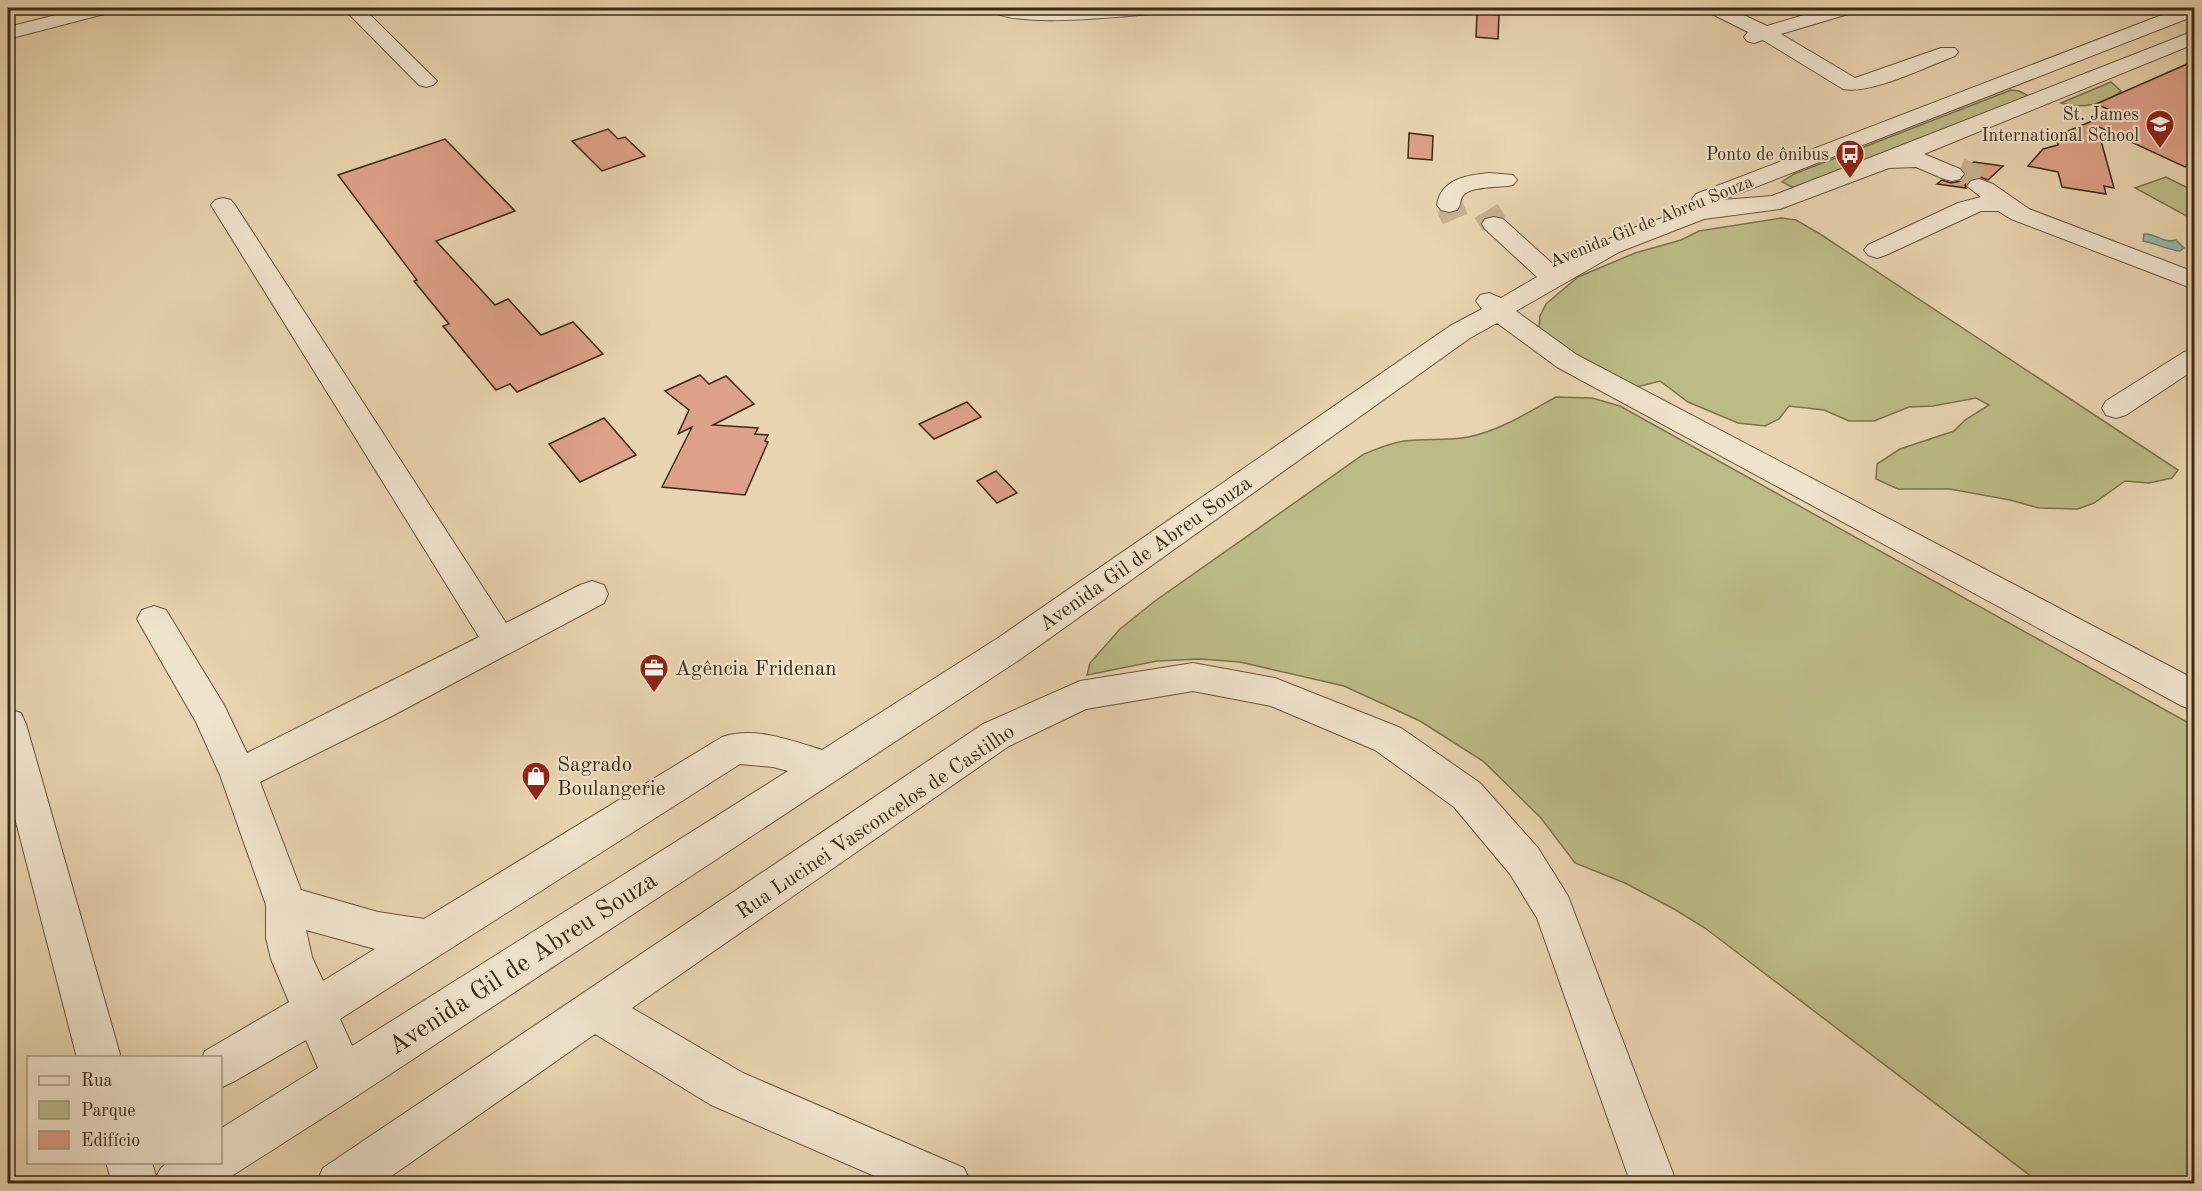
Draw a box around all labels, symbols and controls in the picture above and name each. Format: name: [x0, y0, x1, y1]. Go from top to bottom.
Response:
place label: St. James International School: [1982, 106, 2139, 145]
school or university icon: St. James International School: [2144, 108, 2176, 150]
bus stop icon: Ponto de ônibus: [1834, 138, 1866, 180]
place label: Ponto de ônibus: [1706, 146, 1829, 164]
street label: Avenida Gil de Abreu Souza: [1547, 173, 1756, 271]
street label: Avenida Gil de Abreu Souza: [1036, 473, 1256, 636]
office icon: Agência Fridenan: [638, 652, 670, 694]
place label: Agência Fridenan: [675, 659, 837, 680]
street label: Rua Lucinei Vasconcelos de Castilho: [733, 721, 1019, 923]
place label: Sagrado Boulangerie: [557, 755, 665, 800]
shop icon: Sagrado Boulangerie: [520, 760, 552, 802]
street label: Avenida Gil de Abreu Souza: [384, 867, 662, 1060]
legend: [27, 1056, 222, 1164]
text: Rua: [81, 1072, 112, 1090]
text: Parque: [81, 1102, 136, 1120]
text: Edifício: [81, 1132, 140, 1150]

